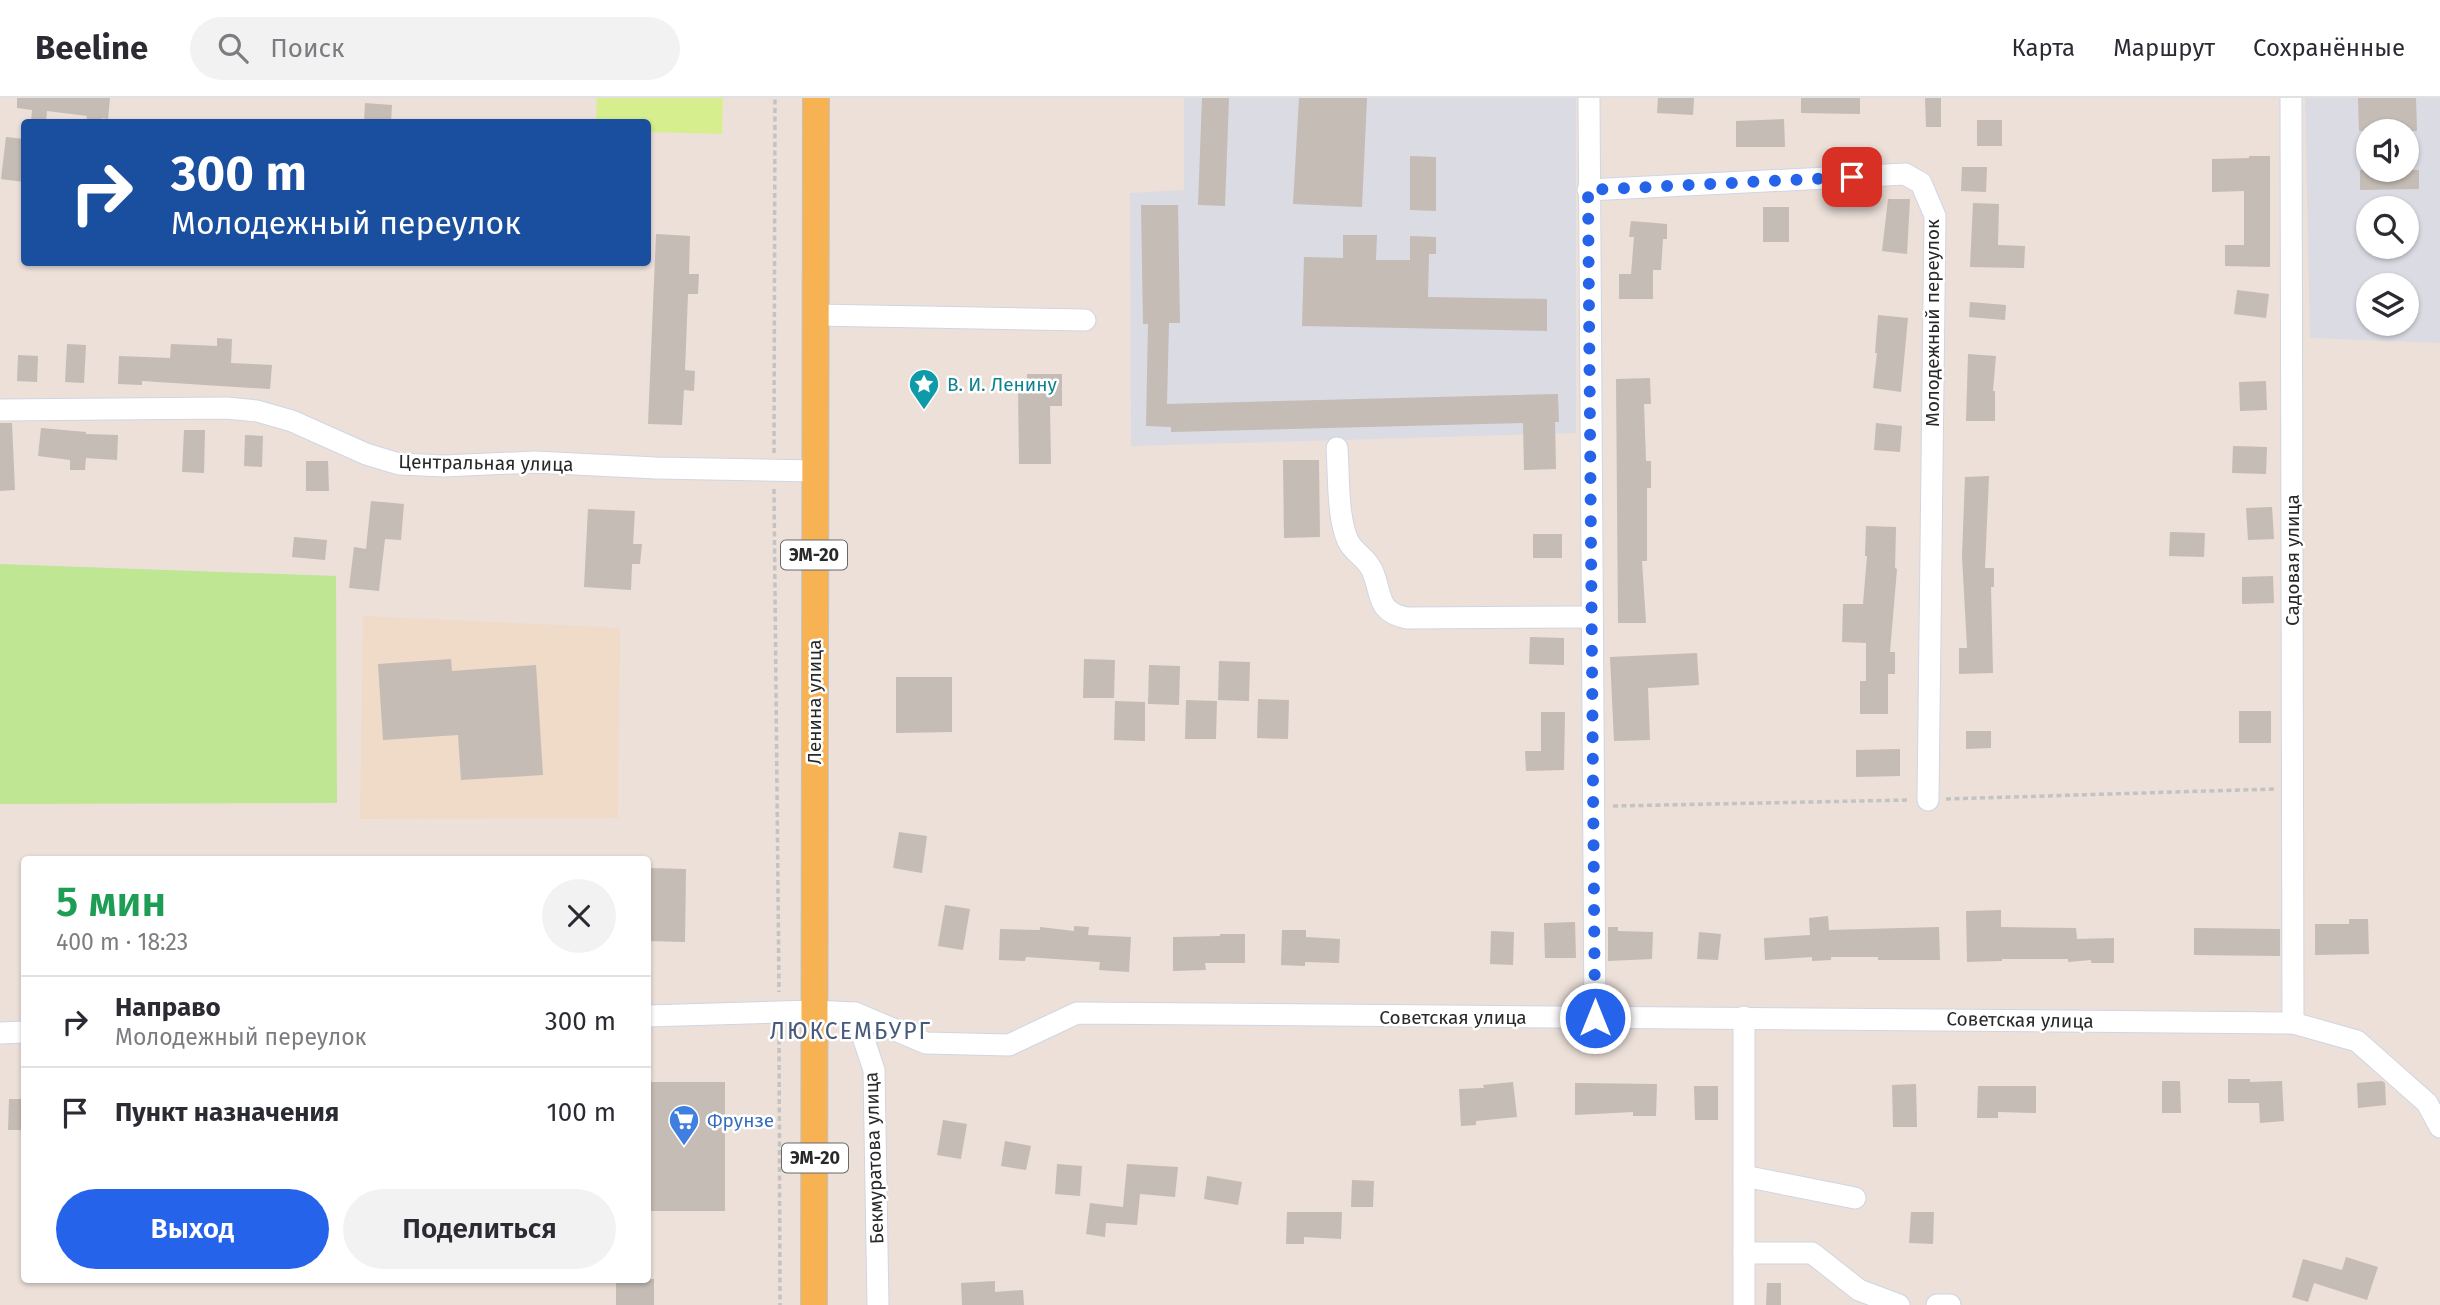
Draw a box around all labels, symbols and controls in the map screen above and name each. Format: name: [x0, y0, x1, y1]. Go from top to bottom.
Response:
search box: [190, 17, 680, 80]
text: Beeline: [35, 28, 148, 68]
icon: search: [214, 29, 252, 67]
text: Поиск: [270, 33, 344, 64]
text: Карта: [2012, 34, 2075, 62]
text: Маршрут: [2113, 34, 2215, 62]
text: Сохранённые: [2253, 34, 2405, 62]
map controls: [2356, 119, 2419, 336]
button: sound: [2356, 119, 2419, 182]
text: 300 m: [171, 144, 307, 203]
icon: right: [56, 147, 147, 238]
pin: [1822, 147, 1882, 207]
icon: arrive: [1833, 158, 1871, 196]
button: search: [2356, 196, 2419, 259]
text: Молодежный переулок: [171, 204, 521, 242]
street label: Молодежный переулок: [1921, 219, 1944, 427]
button: layers: [2356, 273, 2419, 336]
place icon: В. И. Ленину: [907, 367, 941, 411]
place label: В. И. Ленину: [947, 373, 1058, 396]
street label: Центральная улица: [398, 450, 574, 476]
street label: Садовая улица: [2281, 494, 2304, 626]
road number: ЭМ-20: [781, 541, 847, 570]
street label: Ленина улица: [803, 639, 826, 765]
text: 5 мин: [56, 877, 166, 927]
button: close: [542, 879, 616, 953]
text: 400 m · 18:23: [56, 928, 188, 956]
position arrow: [1558, 981, 1632, 1055]
text: Направо: [115, 992, 221, 1023]
icon: right: [56, 1003, 94, 1041]
text: 300 m: [545, 1006, 616, 1037]
street label: Советская улица: [1379, 1006, 1527, 1029]
street label: Советская улица: [1946, 1007, 2094, 1033]
district label: ЛЮКСЕМБУРГ: [770, 1017, 932, 1045]
text: Молодежный переулок: [115, 1023, 367, 1051]
street label: Бекмуратова улица: [860, 1071, 888, 1245]
icon: arrive: [56, 1094, 94, 1132]
text: Пункт назначения: [115, 1097, 339, 1128]
text: 100 m: [547, 1097, 616, 1128]
supermarket icon: Фрунзе: [667, 1103, 701, 1147]
place label: Фрунзе: [707, 1109, 774, 1132]
road number: ЭМ-20: [782, 1143, 848, 1172]
button: Выход: [56, 1189, 329, 1269]
button: Поделиться: [343, 1189, 616, 1269]

